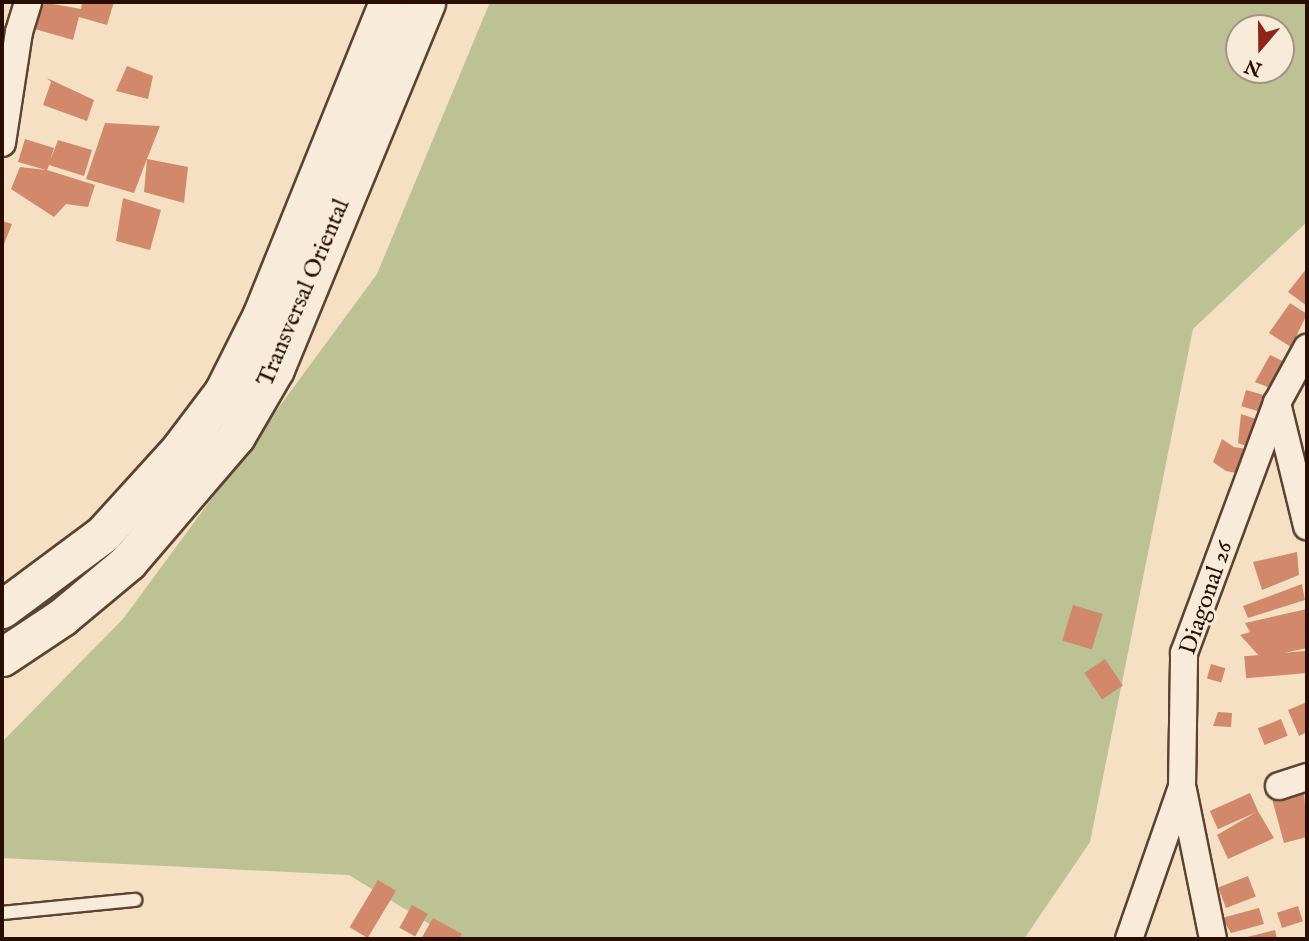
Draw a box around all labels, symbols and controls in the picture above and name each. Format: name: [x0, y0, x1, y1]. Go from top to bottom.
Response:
north arrow: [1225, 14, 1295, 84]
text: N: [1242, 53, 1265, 81]
street label: Transversal Oriental: [251, 195, 357, 391]
street label: Diagonal 26: [1174, 537, 1240, 659]

